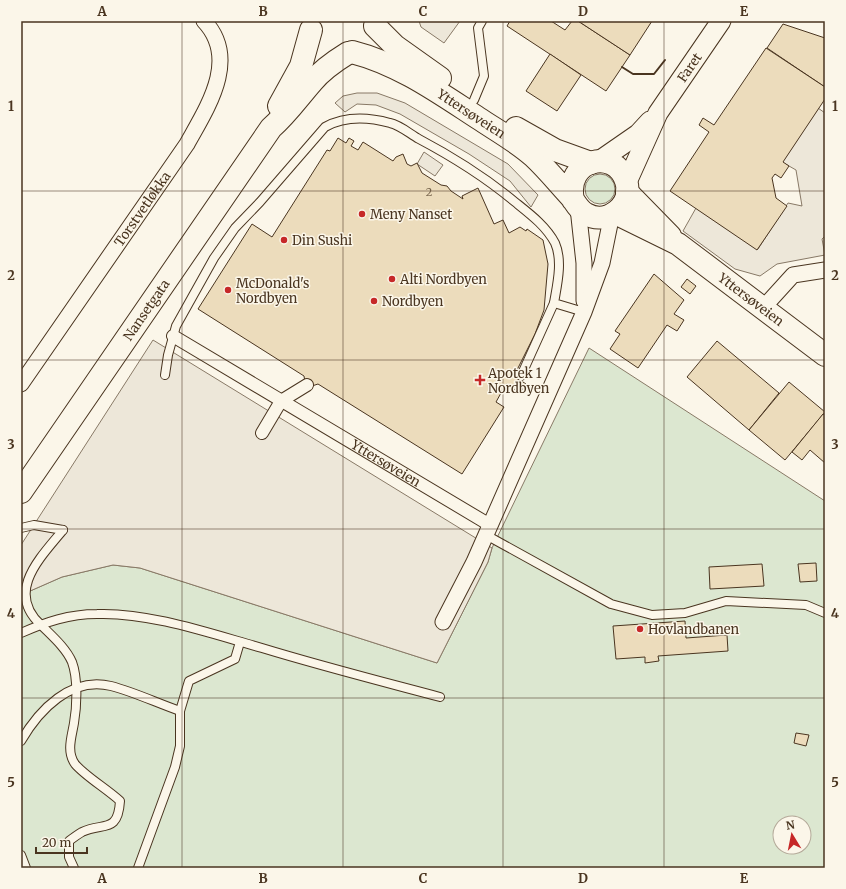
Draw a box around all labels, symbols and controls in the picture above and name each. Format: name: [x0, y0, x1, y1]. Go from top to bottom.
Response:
text: A: [96, 3, 107, 20]
text: B: [258, 3, 268, 20]
text: C: [419, 3, 428, 20]
text: D: [578, 3, 588, 20]
text: E: [740, 3, 749, 20]
street label: Faret: [674, 50, 706, 86]
street label: Yttersøveien: [433, 85, 509, 142]
text: 1: [8, 98, 14, 115]
text: 1: [832, 98, 838, 115]
street label: Torstvetløkka: [111, 168, 174, 250]
house number: 2: [426, 185, 432, 199]
place label: Meny Nanset: [370, 206, 452, 223]
marker: Meny Nanset: [357, 209, 367, 219]
place label: Din Sushi: [292, 232, 352, 249]
marker: Din Sushi: [279, 235, 289, 245]
text: 2: [7, 267, 15, 284]
text: 2: [831, 267, 839, 284]
street label: Yttersøveien: [714, 269, 788, 330]
place label: Alti Nordbyen: [399, 271, 487, 288]
marker: Alti Nordbyen: [387, 274, 397, 284]
place label: McDonald's Nordbyen: [236, 275, 309, 307]
street label: Nansetgata: [120, 276, 173, 344]
marker: McDonald's Nordbyen: [223, 285, 233, 295]
place label: Nordbyen: [382, 293, 444, 310]
marker: Nordbyen: [369, 296, 379, 306]
place label: Apotek 1 Nordbyen: [487, 365, 550, 397]
marker: Apotek 1 Nordbyen: [475, 375, 485, 385]
text: 3: [7, 436, 15, 453]
street label: Yttersøveien: [347, 436, 424, 491]
text: 3: [831, 436, 839, 453]
text: 4: [7, 605, 16, 622]
text: 4: [831, 605, 840, 622]
place label: Hovlandbanen: [648, 621, 740, 638]
marker: Hovlandbanen: [635, 624, 645, 634]
text: 5: [7, 774, 15, 791]
text: 5: [831, 774, 839, 791]
north arrow: [772, 815, 812, 855]
text: N: [785, 817, 796, 833]
scale bar: [36, 829, 87, 855]
text: 20 m: [42, 835, 71, 850]
text: A: [96, 870, 107, 887]
text: B: [258, 870, 268, 887]
text: C: [419, 870, 428, 887]
text: D: [578, 870, 588, 887]
text: E: [740, 870, 749, 887]

